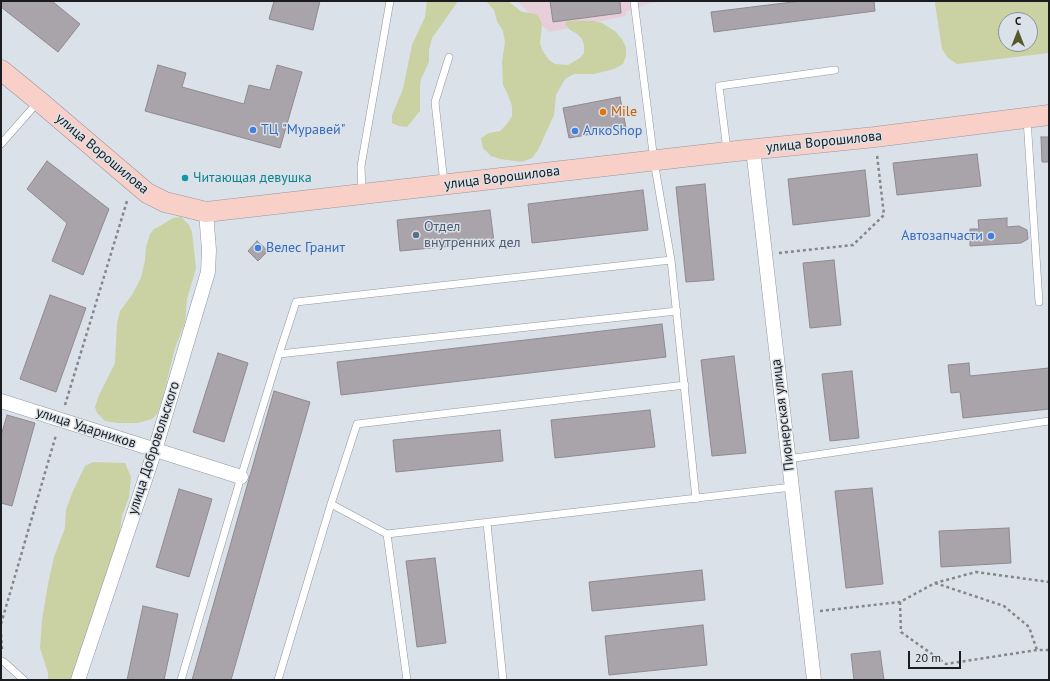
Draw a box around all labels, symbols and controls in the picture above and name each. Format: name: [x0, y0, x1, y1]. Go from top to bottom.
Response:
north arrow: [998, 12, 1038, 52]
text: С: [1015, 14, 1021, 28]
place label: Mile: [611, 104, 637, 120]
marker: Mile: [598, 107, 608, 117]
street label: улица Ворошилова: [52, 110, 152, 198]
place label: ТЦ "Муравей": [261, 122, 345, 138]
place label: АлкоShop: [583, 123, 642, 139]
marker: ТЦ "Муравей": [248, 125, 258, 135]
marker: АлкоShop: [570, 126, 580, 136]
street label: улица Ворошилова: [765, 128, 883, 156]
street label: улица Ворошилова: [443, 163, 561, 193]
place label: Читающая девушка: [193, 170, 312, 186]
marker: Читающая девушка: [180, 173, 190, 183]
place label: Отдел внутренних дел: [424, 219, 520, 252]
place label: Автозапчасти: [901, 228, 983, 244]
marker: Отдел внутренних дел: [411, 230, 421, 240]
marker: Автозапчасти: [986, 231, 996, 241]
place label: Велес Гранит: [266, 240, 345, 256]
marker: Велес Гранит: [253, 243, 263, 253]
street label: Пионерская улица: [768, 358, 798, 472]
street label: улица Добровольского: [125, 379, 183, 517]
street label: улица Ударников: [34, 404, 138, 452]
scale bar: [910, 643, 963, 669]
text: 20 m: [915, 650, 941, 665]

